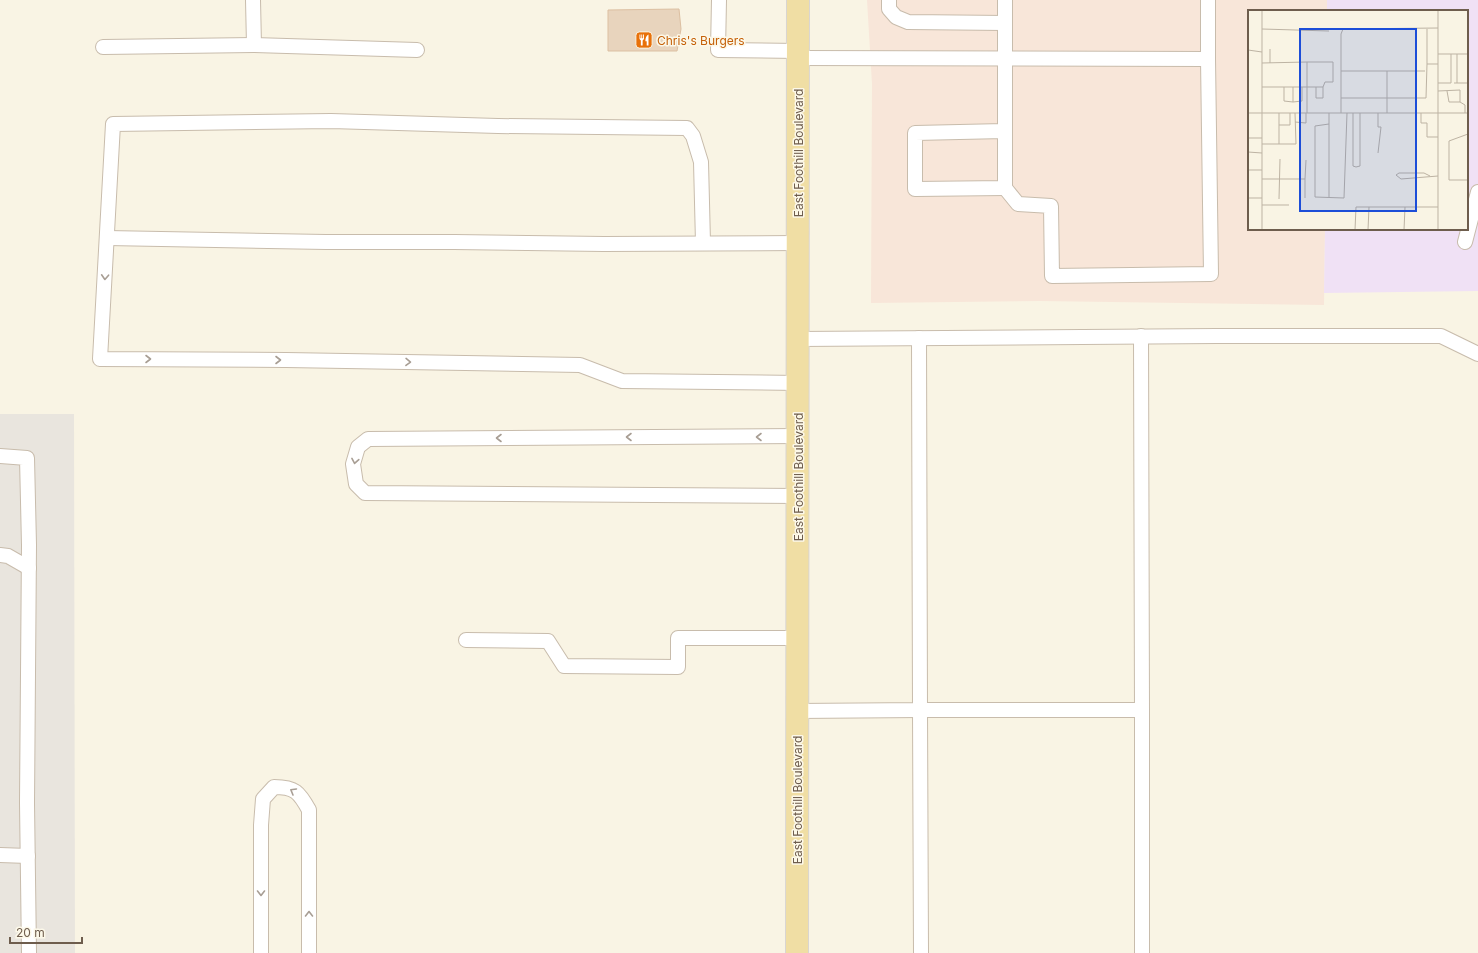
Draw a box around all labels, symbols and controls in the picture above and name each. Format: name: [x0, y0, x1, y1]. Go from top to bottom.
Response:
inset map: [1248, 10, 1468, 230]
restaurant icon: Chris's Burgers: [634, 30, 654, 50]
place label: Chris's Burgers: [657, 33, 745, 48]
street label: East Foothill Boulevard: [791, 89, 806, 217]
one-way arrow: [101, 274, 110, 280]
one-way arrow: [145, 355, 151, 363]
one-way arrow: [275, 356, 281, 364]
one-way arrow: [405, 358, 411, 366]
street label: East Foothill Boulevard: [791, 413, 806, 541]
one-way arrow: [626, 433, 632, 441]
one-way arrow: [756, 433, 762, 441]
one-way arrow: [496, 434, 502, 442]
one-way arrow: [351, 457, 359, 464]
street label: East Foothill Boulevard: [790, 736, 805, 864]
one-way arrow: [290, 788, 297, 795]
one-way arrow: [257, 890, 265, 896]
one-way arrow: [305, 911, 313, 917]
scale bar: [10, 919, 82, 945]
text: 20 m: [16, 925, 45, 940]

